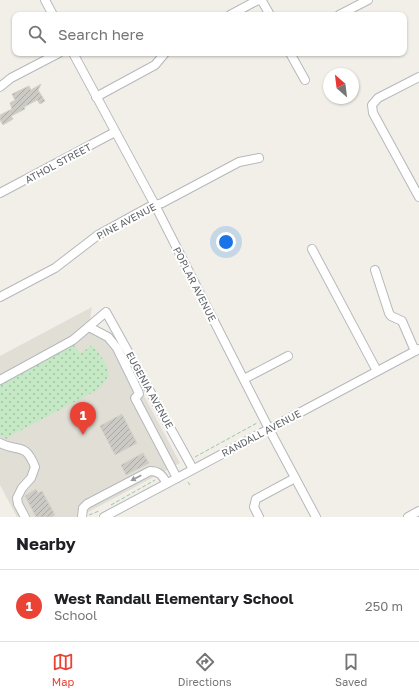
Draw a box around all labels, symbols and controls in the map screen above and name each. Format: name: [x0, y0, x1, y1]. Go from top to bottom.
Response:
search box: [12, 12, 407, 56]
icon: search: [26, 23, 48, 45]
text: Search here: [58, 25, 144, 43]
north arrow: [323, 68, 359, 104]
street label: ATHOL STREET: [23, 141, 93, 185]
street label: PINE AVENUE: [94, 200, 158, 242]
your location: [216, 232, 236, 252]
street label: POPLAR AVENUE: [171, 245, 219, 323]
street label: EUGENIA AVENUE: [124, 349, 176, 431]
pin: 1: [70, 402, 96, 435]
street label: RANDALL AVENUE: [219, 407, 303, 459]
one-way arrow: [130, 475, 142, 482]
text: Nearby: [16, 533, 76, 554]
text: West Randall Elementary School: [54, 589, 294, 607]
text: 1: [26, 598, 32, 614]
text: 250 m: [365, 598, 403, 614]
text: School: [54, 607, 97, 623]
tab: Map: [52, 651, 74, 688]
tab: Directions: [178, 651, 232, 688]
tab: Saved: [335, 651, 367, 688]

